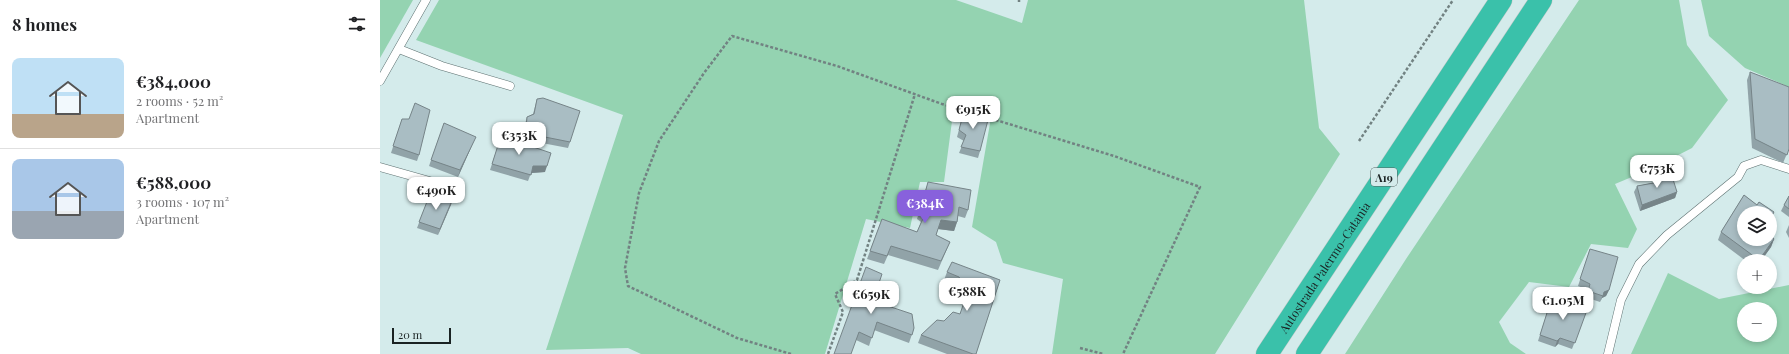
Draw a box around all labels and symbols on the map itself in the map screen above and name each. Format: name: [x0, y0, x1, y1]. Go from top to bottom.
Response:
pin: €915K: [945, 96, 1001, 130]
pin: €353K: [491, 122, 547, 156]
pin: €753K: [1629, 155, 1685, 189]
road number: A19: [1371, 168, 1397, 186]
pin: €490K: [408, 177, 464, 211]
pin: €384K: [897, 190, 953, 224]
street label: Autostrada Palermo-Catania: [1275, 199, 1373, 337]
pin: €588K: [939, 278, 995, 312]
pin: €659K: [843, 281, 899, 315]
pin: €1.05M: [1530, 287, 1596, 321]
scale bar: [392, 326, 451, 345]

